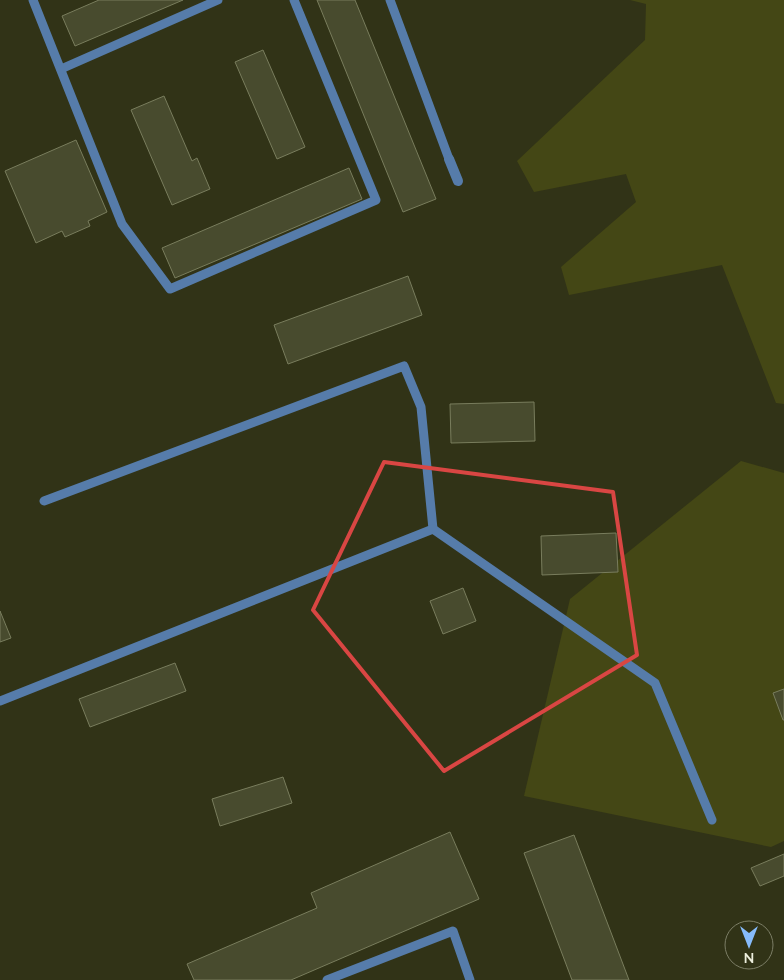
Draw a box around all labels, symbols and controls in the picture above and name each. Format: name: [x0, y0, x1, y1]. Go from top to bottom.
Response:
north arrow: [724, 920, 774, 970]
text: N: [744, 949, 754, 967]

